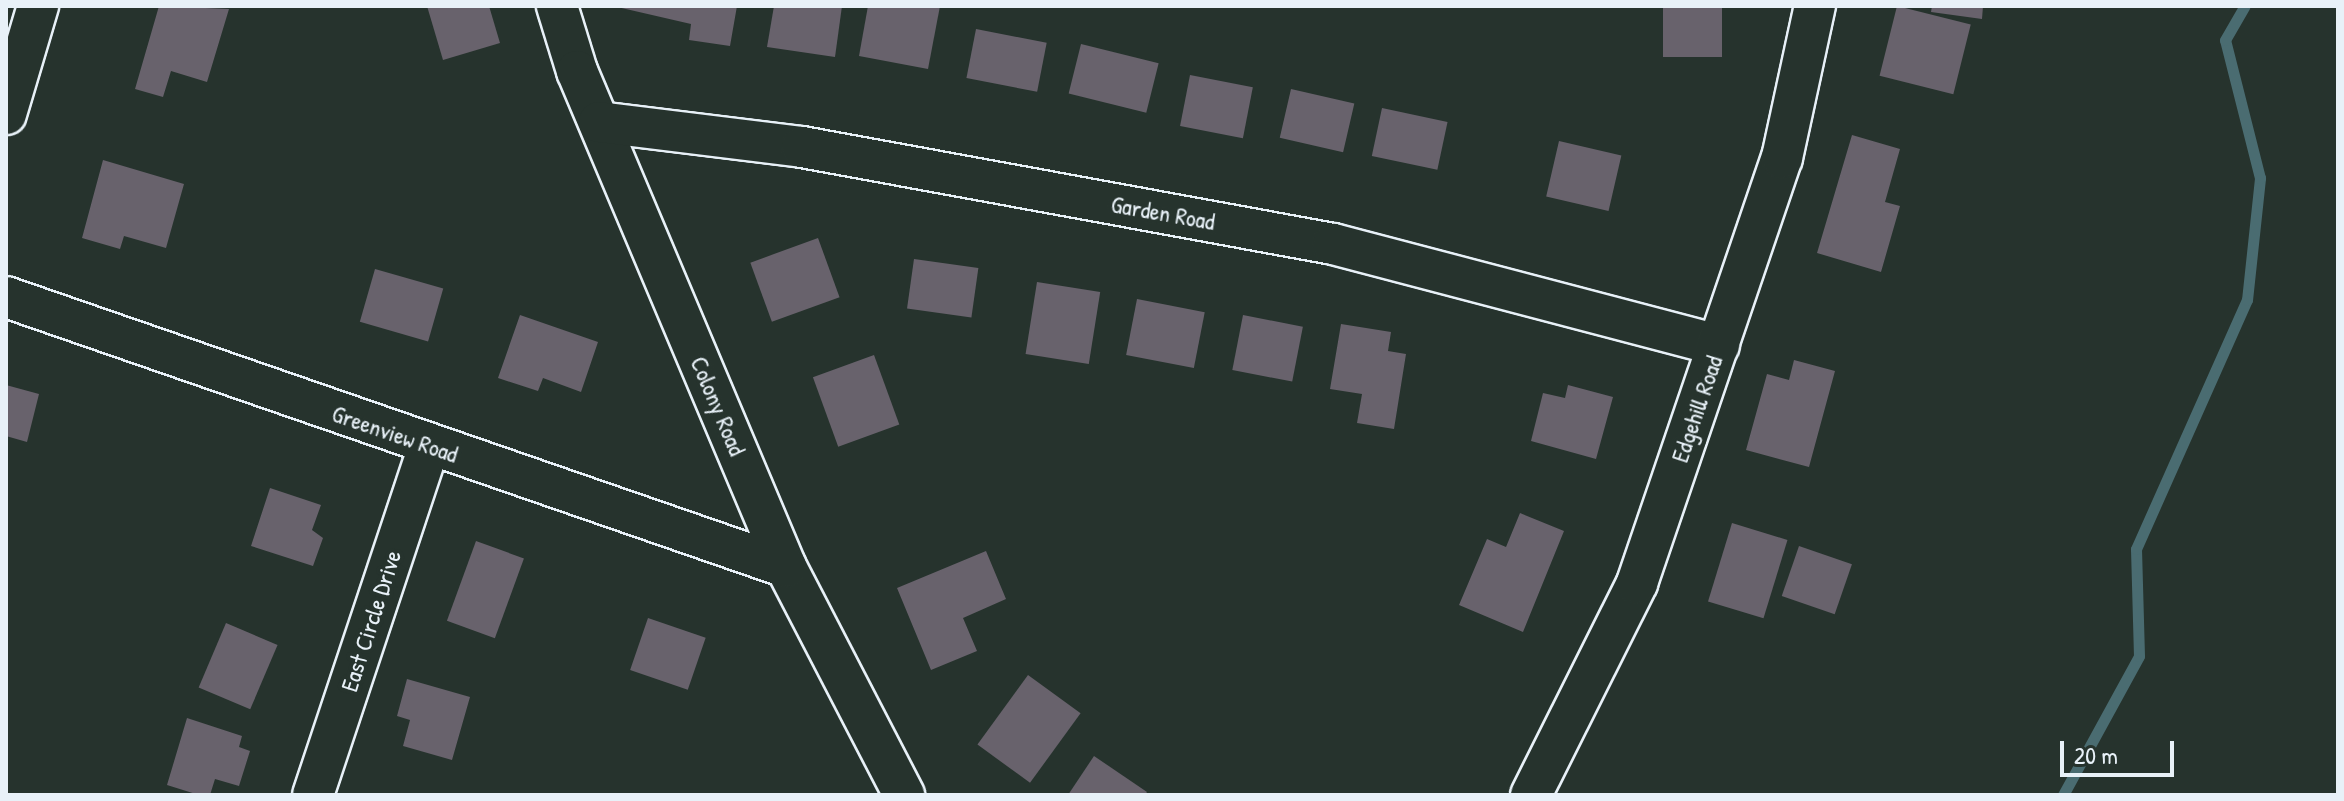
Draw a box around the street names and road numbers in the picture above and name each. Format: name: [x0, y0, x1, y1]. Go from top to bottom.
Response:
street label: Garden Road: [1109, 190, 1217, 236]
street label: Colony Road: [684, 352, 752, 460]
street label: Edgehill Road: [1665, 352, 1729, 466]
street label: Greenview Road: [328, 399, 462, 469]
street label: East Circle Drive: [335, 547, 407, 695]

